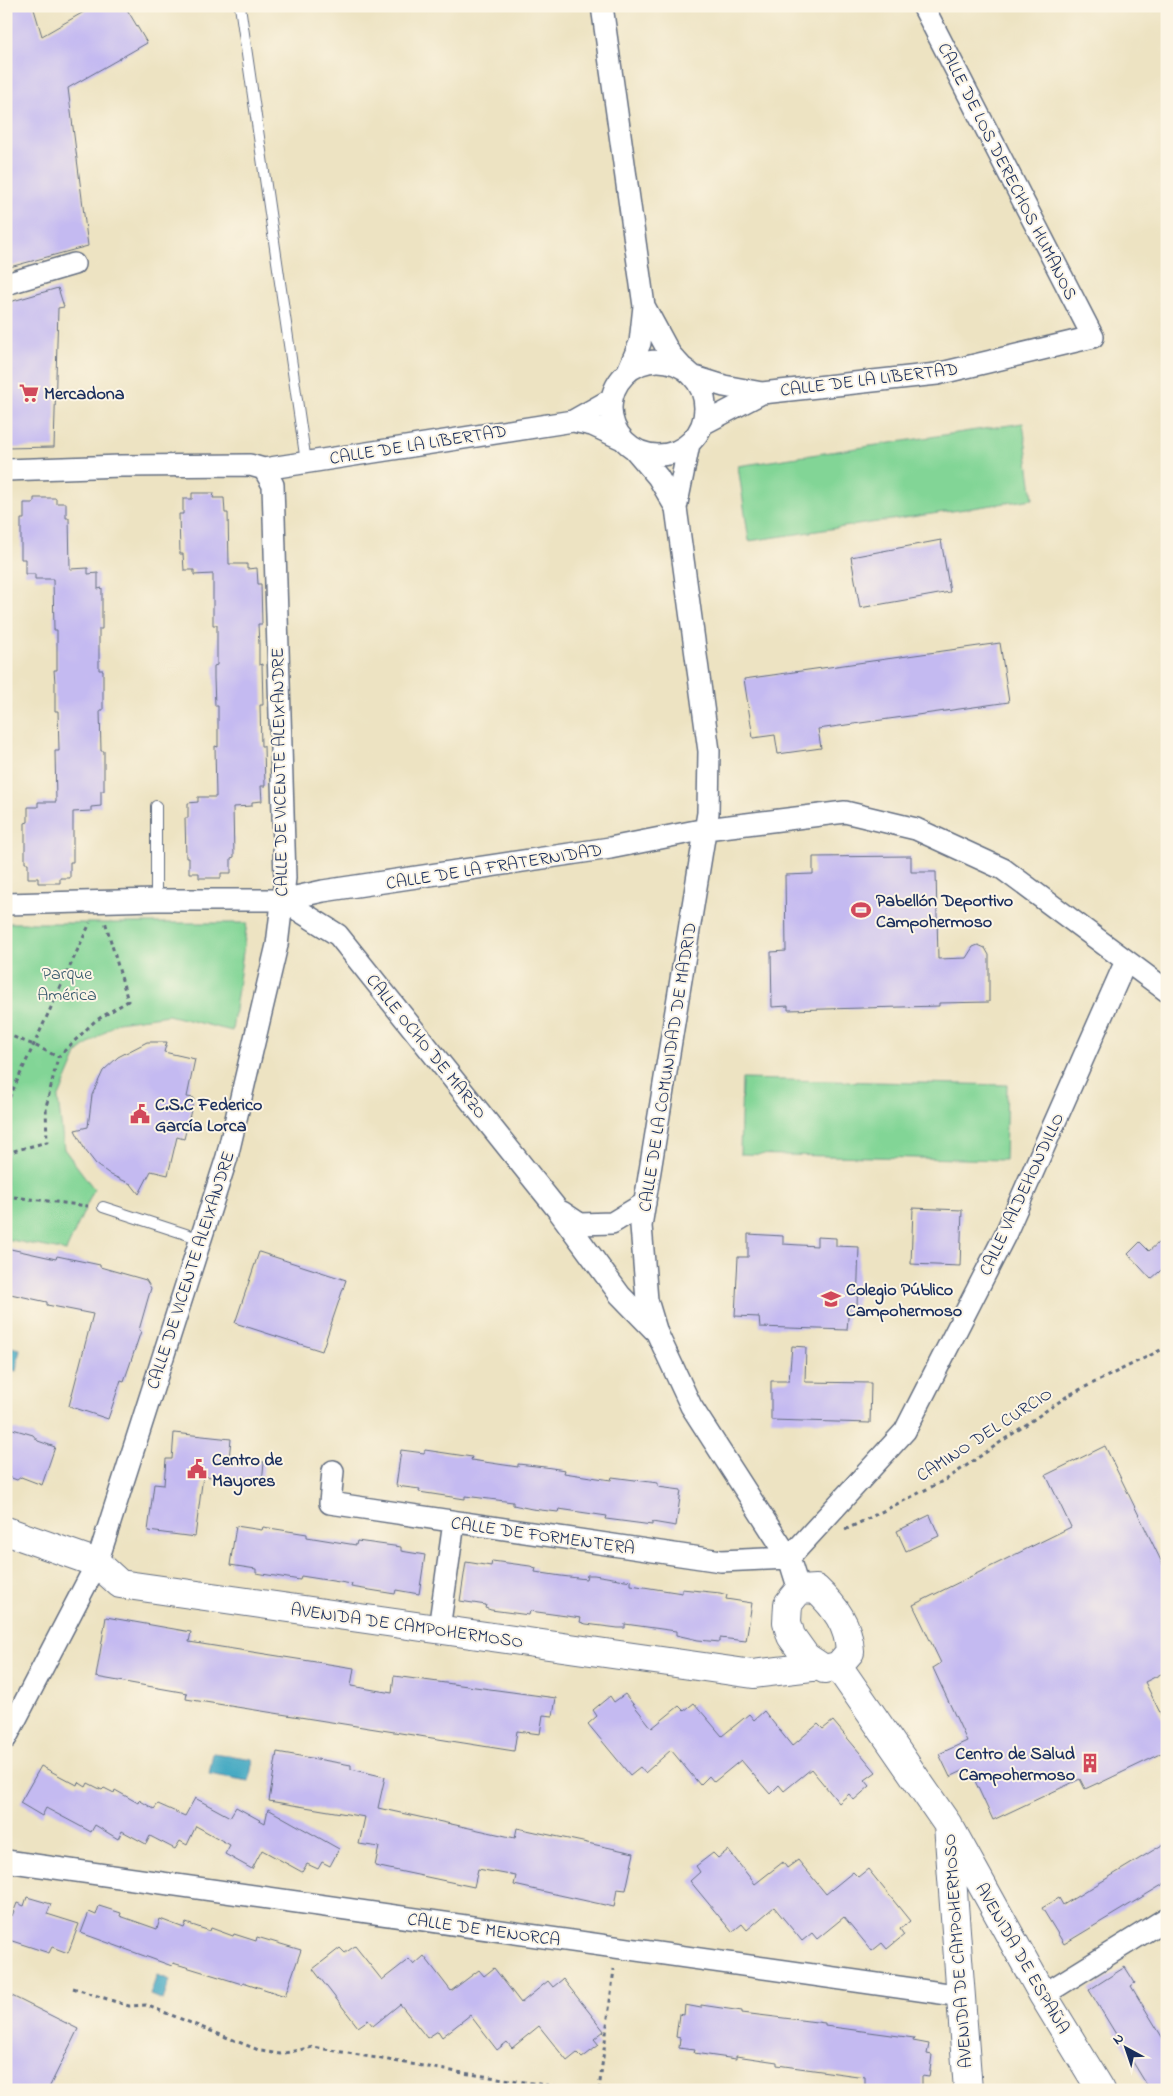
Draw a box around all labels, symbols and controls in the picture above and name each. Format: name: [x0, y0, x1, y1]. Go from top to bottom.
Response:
street label: CALLE DE LOS DERECHOS HUMANOS: [930, 39, 1083, 305]
street label: CALLE DE LA LIBERTAD: [779, 357, 960, 405]
supermarket icon: Mercadona: [18, 382, 40, 404]
place label: Mercadona: [44, 382, 125, 408]
street label: CALLE DE LA LIBERTAD: [328, 419, 509, 473]
street label: CALLE DE VICENTE ALEIXANDRE: [266, 647, 296, 897]
street label: CALLE DE LA FRATERNIDAD: [384, 838, 604, 898]
place label: Pabellón Deportivo Campohermoso: [876, 889, 1013, 936]
sports icon: Pabellón Deportivo Campohermoso: [850, 899, 872, 921]
street label: CALLE DE LA COMUNIDAD DE MADRID: [633, 921, 705, 1214]
park label: Parque América: [37, 962, 97, 1009]
street label: CALLE OCHO DE MARZO: [359, 969, 492, 1125]
place label: C.S.C Federico García Lorca: [155, 1093, 262, 1140]
public building icon: C.S.C Federico García Lorca: [129, 1103, 151, 1125]
street label: CALLE VALDEHONDILLO: [974, 1109, 1072, 1281]
street label: CALLE DE VICENTE ALEIXANDRE: [141, 1148, 243, 1393]
place label: Colegio Público Campohermoso: [846, 1278, 962, 1325]
school or university icon: Colegio Público Campohermoso: [820, 1288, 842, 1310]
street label: CAMINO DEL CURCIO: [912, 1382, 1058, 1489]
place label: Centro de Mayores: [212, 1448, 283, 1496]
public building icon: Centro de Mayores: [186, 1458, 208, 1480]
street label: CALLE DE FORMENTERA: [449, 1511, 636, 1563]
street label: AVENIDA DE CAMPOHERMOSO: [289, 1598, 525, 1656]
place label: Centro de Salud Campohermoso: [955, 1742, 1076, 1789]
building icon: Centro de Salud Campohermoso: [1079, 1752, 1101, 1774]
street label: AVENIDA DE CAMPOHERMOSO: [938, 1833, 980, 2069]
street label: AVENIDA DE ESPAÑA: [967, 1879, 1075, 2039]
street label: CALLE DE MENORCA: [406, 1907, 562, 1955]
north arrow: [1100, 2024, 1150, 2074]
text: N: [1108, 2028, 1129, 2050]

